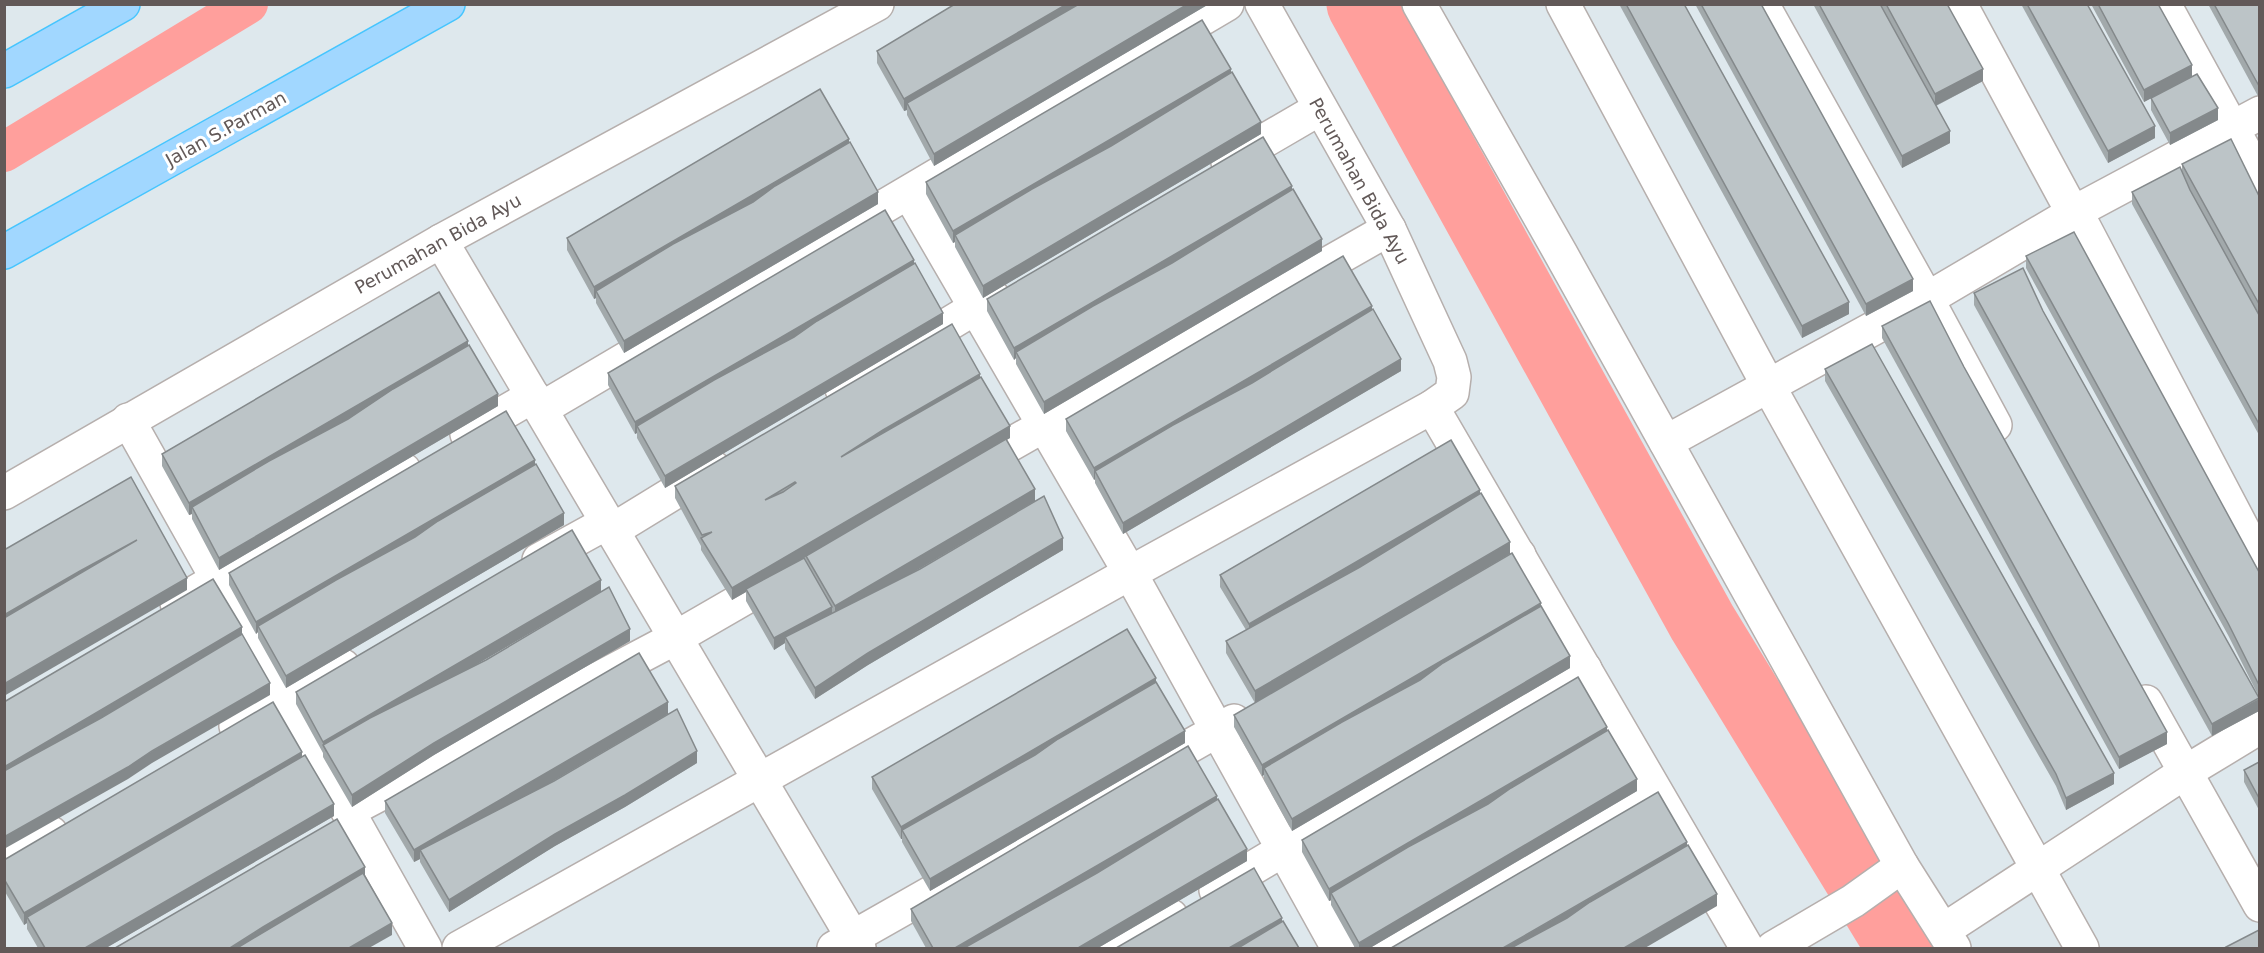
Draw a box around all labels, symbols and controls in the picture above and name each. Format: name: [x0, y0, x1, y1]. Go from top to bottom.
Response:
street label: Jalan S.Parman: [161, 87, 290, 171]
street label: Perumahan Bida Ayu: [1305, 94, 1414, 268]
street label: Perumahan Bida Ayu: [351, 189, 525, 298]

